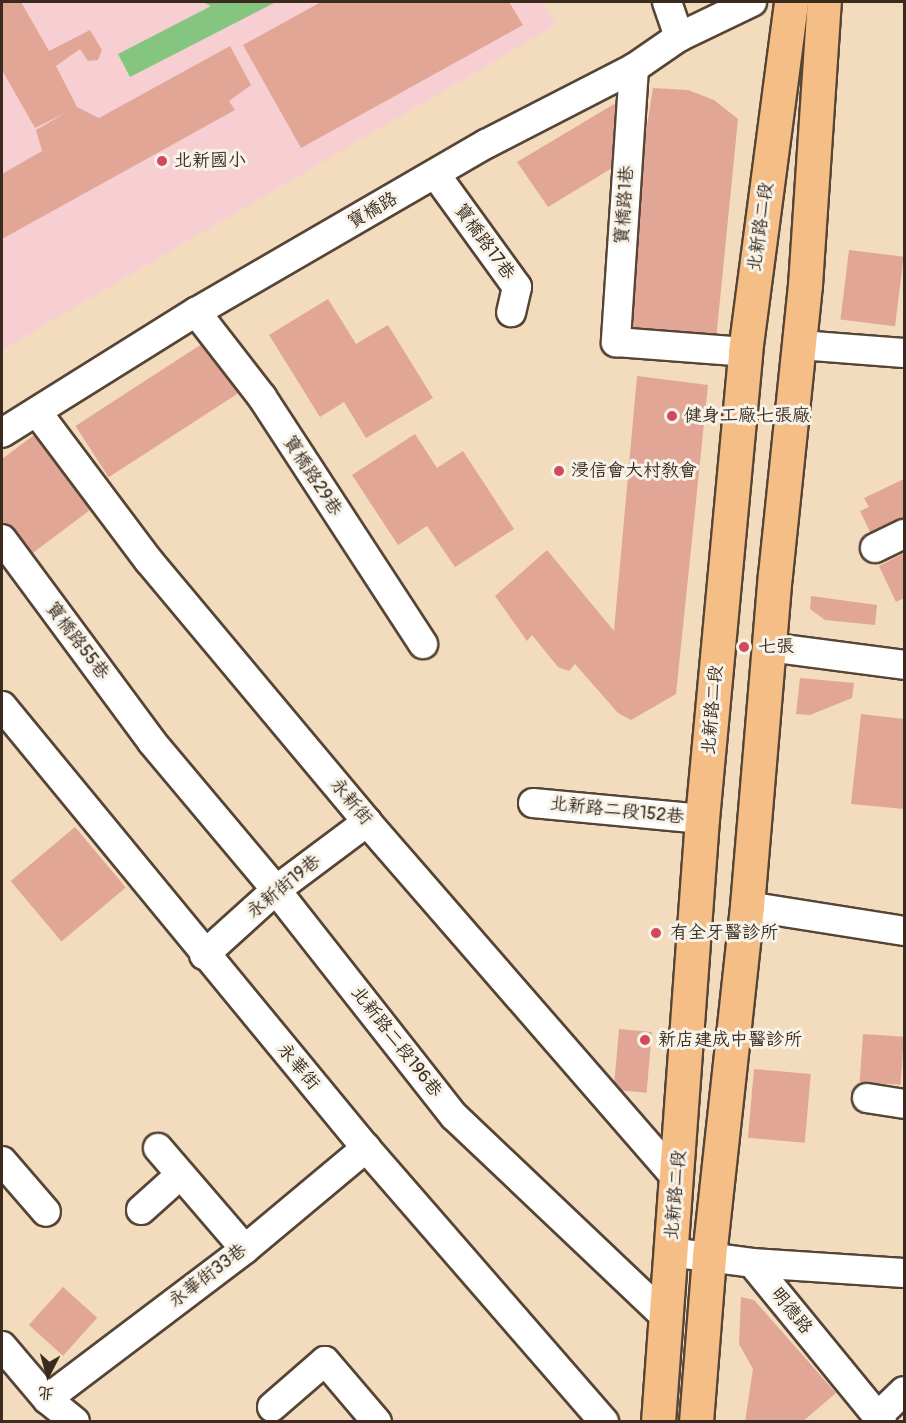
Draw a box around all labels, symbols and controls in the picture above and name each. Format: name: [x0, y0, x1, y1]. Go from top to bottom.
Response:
place label: 北新國小: [174, 150, 246, 172]
marker: 北新國小: [155, 154, 169, 168]
street label: 寶橋路1巷: [611, 165, 639, 245]
street label: 北新路二段: [744, 181, 778, 273]
street label: 寶橋路: [344, 188, 402, 234]
street label: 寶橋路17巷: [449, 200, 519, 284]
place label: 健身工廠七張廠: [684, 405, 810, 427]
marker: 健身工廠七張廠: [665, 409, 679, 423]
street label: 寶橋路29巷: [278, 432, 346, 520]
place label: 浸信會大村教會: [571, 460, 697, 482]
marker: 浸信會大村教會: [552, 464, 566, 478]
street label: 寶橋路55巷: [41, 598, 113, 684]
place label: 七張: [758, 636, 794, 658]
marker: 七張: [735, 638, 753, 656]
street label: 北新路二段: [698, 664, 728, 756]
street label: 永新街: [325, 774, 377, 830]
street label: 北新路二段152巷: [549, 793, 685, 829]
street label: 永新街19巷: [243, 851, 325, 923]
place label: 有全牙醫診所: [670, 922, 778, 944]
marker: 有全牙醫診所: [647, 924, 665, 942]
street label: 北新路二段196巷: [346, 982, 446, 1102]
place label: 新店建成中醫診所: [658, 1029, 802, 1051]
marker: 新店建成中醫診所: [636, 1031, 654, 1049]
street label: 永華街: [272, 1039, 324, 1095]
street label: 北新路二段: [661, 1149, 691, 1241]
street label: 永華街33巷: [165, 1240, 251, 1312]
street label: 明德路: [766, 1283, 816, 1339]
north arrow: [18, 1345, 78, 1405]
text: 北: [37, 1382, 55, 1404]

